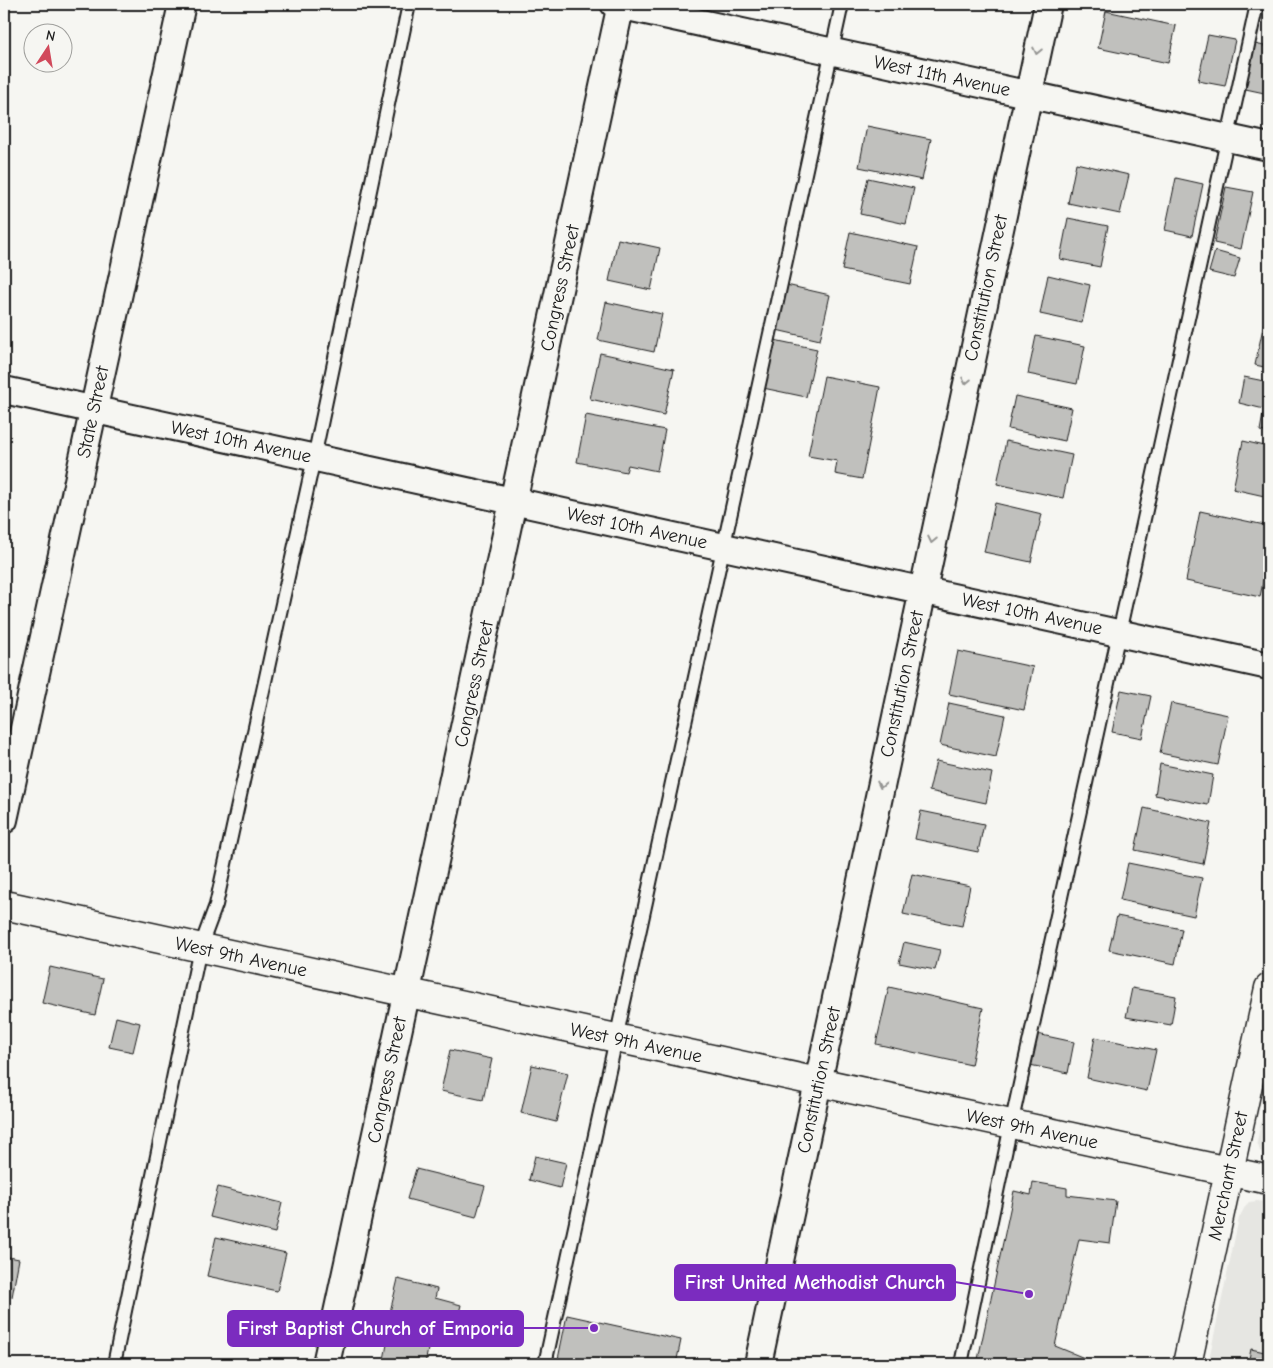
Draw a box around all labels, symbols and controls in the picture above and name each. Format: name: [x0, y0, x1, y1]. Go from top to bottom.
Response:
north arrow: [22, 22, 72, 72]
text: N: [44, 27, 57, 45]
one-way arrow: [1032, 47, 1043, 56]
street label: West 11th Avenue: [872, 51, 1012, 101]
street label: Constitution Street: [960, 212, 1012, 363]
street label: Congress Street: [536, 222, 584, 353]
street label: State Street: [73, 363, 114, 460]
one-way arrow: [961, 377, 972, 386]
street label: West 10th Avenue: [169, 416, 313, 468]
street label: West 10th Avenue: [565, 502, 709, 554]
one-way arrow: [927, 536, 938, 545]
street label: West 10th Avenue: [960, 588, 1104, 640]
street label: Constitution Street: [876, 608, 928, 759]
street label: Congress Street: [450, 618, 498, 749]
one-way arrow: [876, 781, 887, 789]
street label: West 9th Avenue: [173, 932, 309, 982]
street label: Constitution Street: [793, 1004, 845, 1155]
street label: Congress Street: [363, 1014, 411, 1145]
street label: West 9th Avenue: [568, 1018, 704, 1068]
street label: West 9th Avenue: [964, 1104, 1100, 1154]
street label: Merchant Street: [1204, 1109, 1253, 1243]
callout: First United Methodist Church: [675, 1265, 955, 1300]
text: First United Methodist Church: [685, 1271, 945, 1294]
callout: First Baptist Church of Emporia: [228, 1311, 523, 1346]
text: First Baptist Church of Emporia: [238, 1317, 514, 1340]

